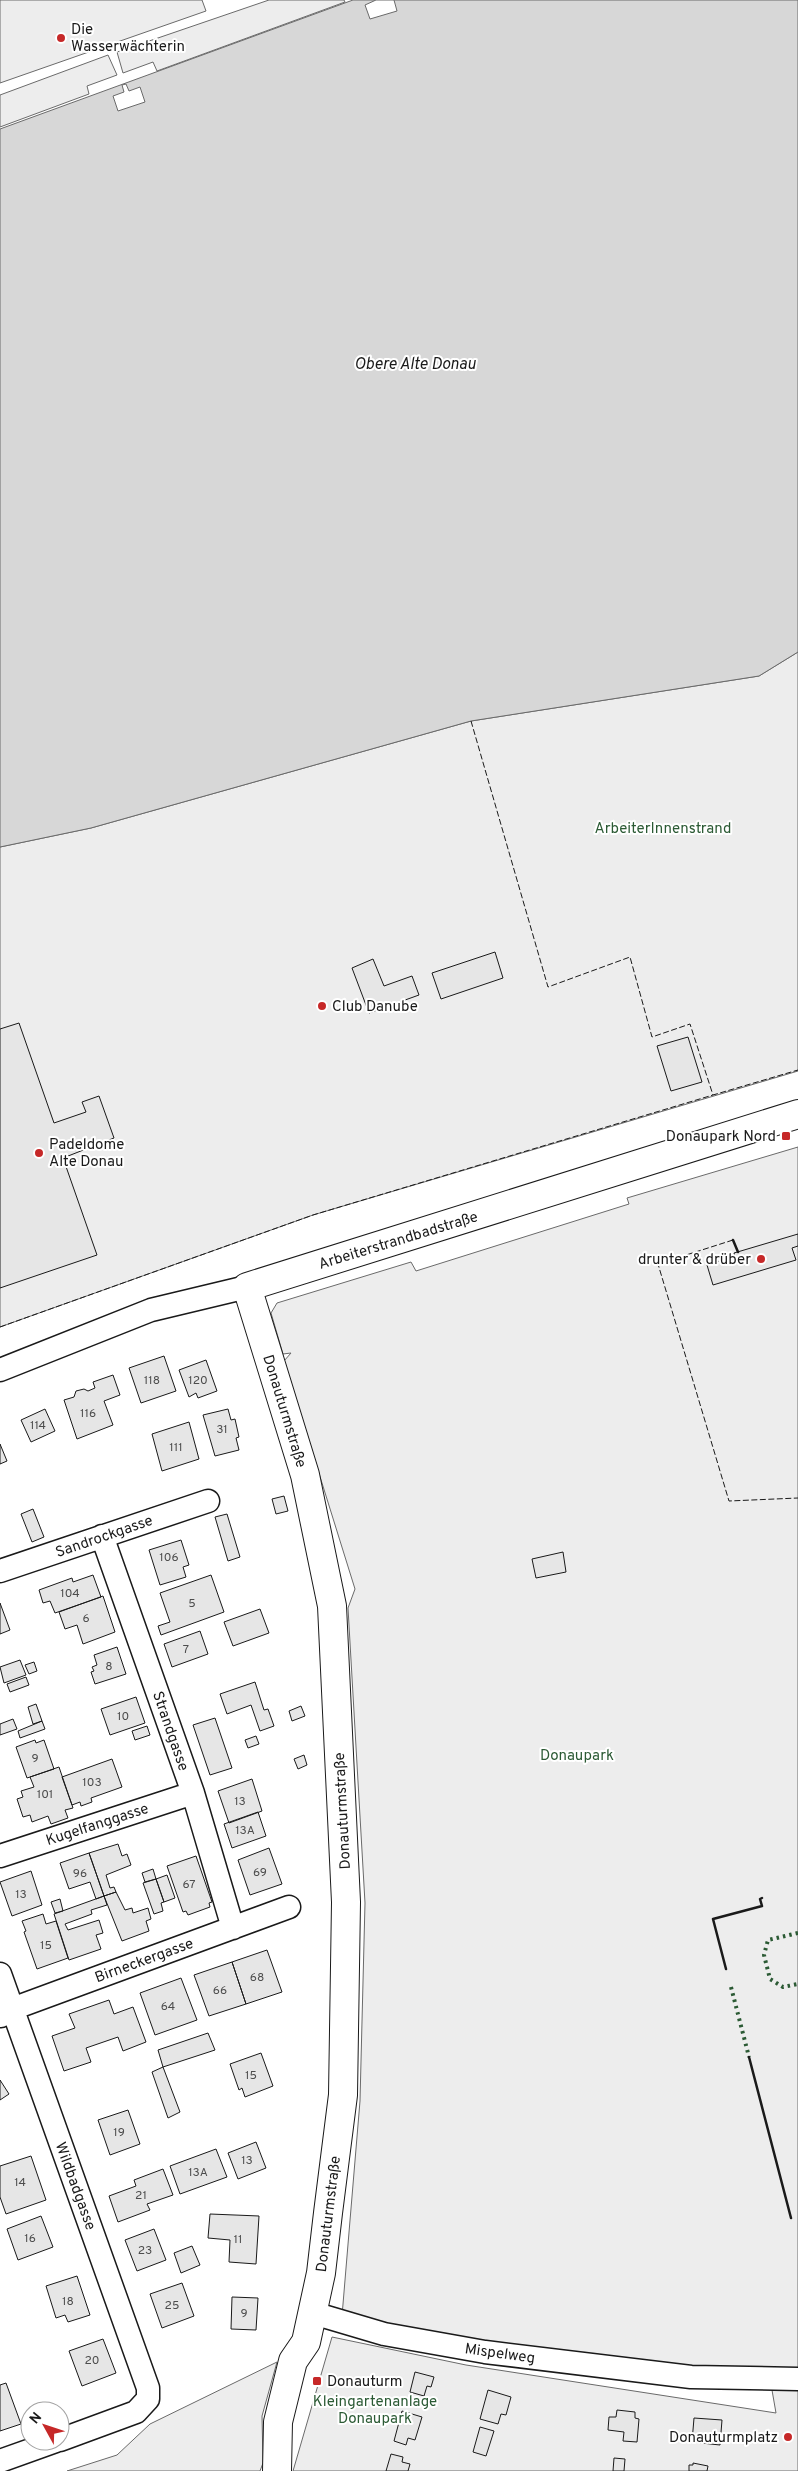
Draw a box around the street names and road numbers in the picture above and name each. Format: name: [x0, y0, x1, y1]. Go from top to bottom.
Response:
street label: Arbeiterstrandbadstraße: [317, 1208, 480, 1275]
street label: Donauturmstraße: [257, 1353, 310, 1470]
street label: Sandrockgasse: [53, 1512, 156, 1563]
street label: Strandgasse: [147, 1689, 192, 1774]
street label: Donauturmstraße: [331, 1752, 356, 1870]
street label: Kugelfanggasse: [44, 1800, 151, 1851]
street label: Birneckergasse: [93, 1935, 196, 1988]
street label: Wildbadgasse: [50, 2140, 99, 2233]
street label: Donauturmstraße: [313, 2155, 346, 2274]
street label: Mispelweg: [463, 2340, 536, 2369]

